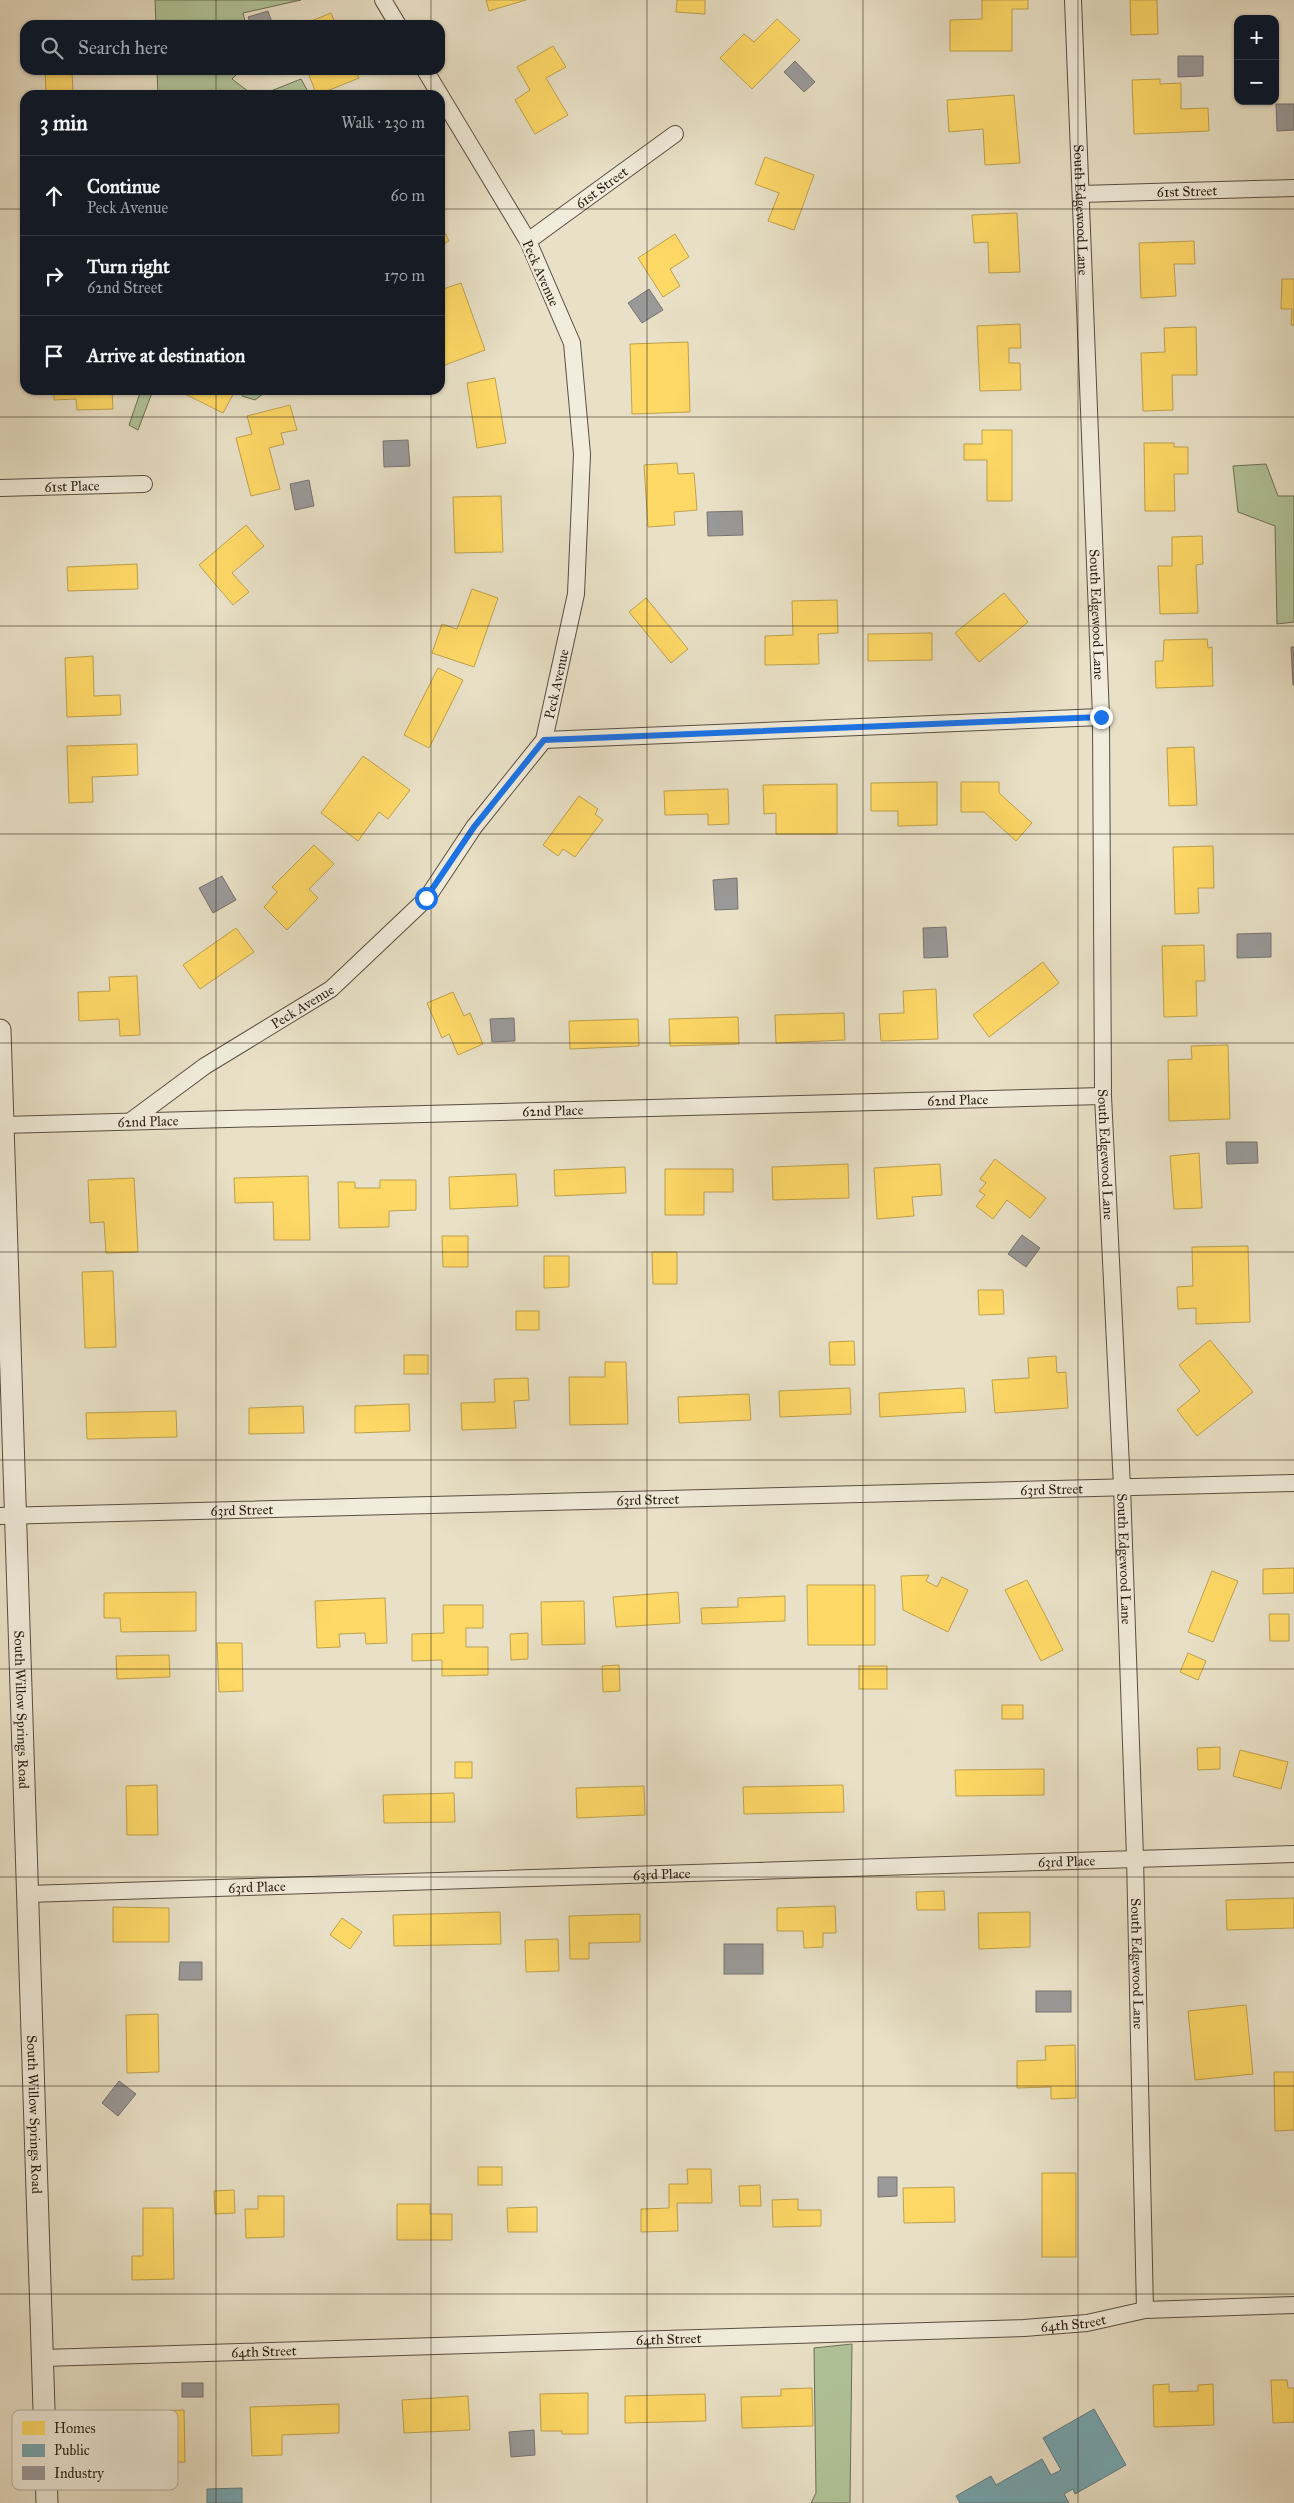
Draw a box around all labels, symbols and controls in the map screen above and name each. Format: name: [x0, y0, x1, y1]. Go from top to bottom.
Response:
map controls: [1234, 15, 1279, 105]
button: +: [1234, 15, 1279, 60]
search box: [20, 20, 445, 75]
icon: search: [38, 34, 66, 62]
text: Search here: [78, 36, 168, 59]
button: −: [1234, 60, 1279, 105]
text: 3 min: [40, 110, 88, 136]
text: Walk · 230 m: [341, 113, 425, 132]
street label: South Edgewood Lane: [1070, 144, 1092, 276]
street label: 61st Street: [572, 163, 631, 213]
text: Continue: [87, 175, 160, 198]
icon: ahead: [40, 182, 68, 210]
street label: 61st Street: [1156, 182, 1218, 201]
text: 60 m: [391, 186, 425, 205]
text: Peck Avenue: [87, 198, 168, 217]
street label: Peck Avenue: [518, 237, 563, 309]
text: Turn right: [87, 255, 170, 278]
icon: right: [40, 262, 68, 290]
text: 170 m: [384, 266, 425, 285]
text: 62nd Street: [87, 278, 163, 297]
icon: arrive: [40, 342, 68, 370]
text: Arrive at destination: [87, 344, 245, 367]
street label: 61st Place: [44, 477, 100, 496]
street label: South Edgewood Lane: [1085, 549, 1108, 681]
street label: Peck Avenue: [541, 647, 573, 721]
route end: [1090, 706, 1113, 729]
route start: [415, 887, 438, 910]
street label: Peck Avenue: [268, 981, 338, 1033]
street label: South Edgewood Lane: [1094, 1089, 1117, 1220]
street label: 62nd Place: [927, 1091, 989, 1110]
street label: 62nd Place: [522, 1102, 584, 1120]
street label: 62nd Place: [117, 1112, 179, 1131]
street label: 63rd Street: [1020, 1480, 1083, 1499]
street label: 63rd Street: [616, 1491, 679, 1509]
street label: South Edgewood Lane: [1113, 1493, 1135, 1625]
street label: 63rd Street: [210, 1501, 274, 1520]
street label: South Willow Springs Road: [10, 1630, 32, 1789]
street label: 63rd Place: [1037, 1852, 1096, 1871]
street label: 63rd Place: [633, 1865, 691, 1884]
street label: 63rd Place: [228, 1878, 286, 1897]
street label: South Edgewood Lane: [1127, 1898, 1147, 2030]
street label: South Willow Springs Road: [23, 2035, 45, 2194]
street label: 64th Street: [1040, 2311, 1108, 2336]
street label: 64th Street: [636, 2330, 702, 2349]
street label: 64th Street: [231, 2342, 297, 2361]
legend: [12, 2410, 178, 2490]
text: Homes: [54, 2420, 96, 2437]
text: Public: [54, 2442, 90, 2459]
text: Industry: [54, 2465, 104, 2482]

